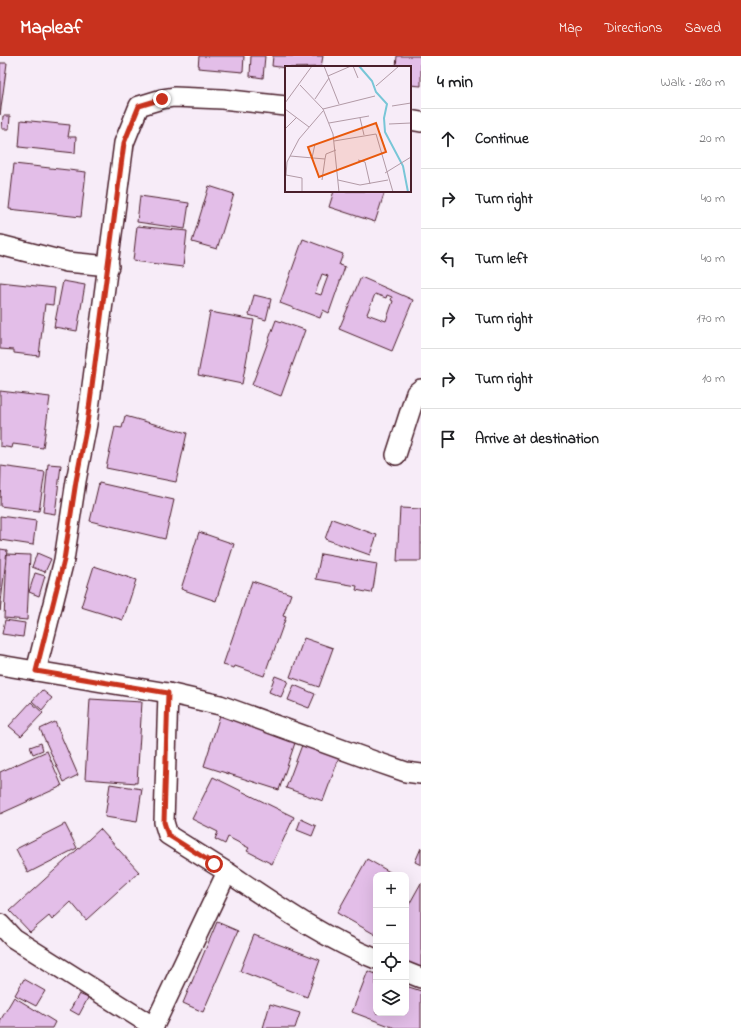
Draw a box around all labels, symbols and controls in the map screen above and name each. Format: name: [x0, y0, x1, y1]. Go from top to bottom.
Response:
text: Mapleaf: [20, 15, 82, 42]
text: Map: [559, 18, 582, 39]
text: Directions: [604, 18, 662, 39]
text: Saved: [684, 18, 721, 39]
inset map: [285, 66, 411, 192]
text: 4 min: [437, 70, 473, 95]
text: Walk · 280 m: [660, 73, 725, 92]
route end: [153, 90, 171, 108]
icon: ahead: [437, 128, 459, 150]
text: Continue: [475, 128, 529, 150]
text: 20 m: [700, 129, 725, 148]
icon: right: [437, 188, 459, 210]
text: Turn right: [475, 188, 533, 210]
text: 40 m: [701, 189, 725, 208]
icon: left: [437, 248, 459, 270]
text: Turn left: [475, 248, 528, 270]
text: 40 m: [701, 249, 725, 268]
icon: right: [437, 308, 459, 330]
text: Turn right: [475, 308, 533, 330]
text: 170 m: [697, 309, 725, 328]
icon: right: [437, 368, 459, 390]
text: Turn right: [475, 368, 533, 390]
text: 10 m: [702, 369, 725, 388]
icon: arrive: [437, 428, 459, 450]
text: Arrive at destination: [475, 428, 599, 450]
route start: [205, 855, 223, 873]
map controls: [373, 872, 409, 1016]
button: +: [373, 872, 409, 908]
button: −: [373, 908, 409, 944]
button: locate: [373, 944, 409, 980]
button: layers: [373, 980, 409, 1016]

